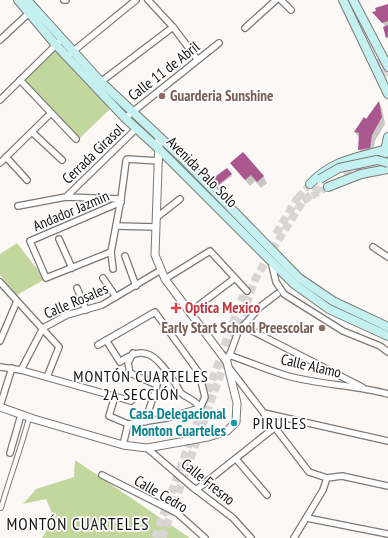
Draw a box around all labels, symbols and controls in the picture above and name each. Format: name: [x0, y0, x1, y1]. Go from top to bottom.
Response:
street label: Calle 11 de Abril: [124, 36, 204, 104]
place label: Guarderia Sunshine: [170, 86, 273, 105]
marker: Guarderia Sunshine: [157, 91, 167, 101]
street label: Cerrada Girasol: [58, 119, 128, 188]
street label: Avenida Palo Solo: [163, 132, 242, 211]
street label: Andador Jazmin: [30, 186, 112, 235]
street label: Calle Rosales: [41, 279, 111, 323]
place label: Optica Mexico: [185, 298, 260, 317]
marker: Optica Mexico: [170, 302, 182, 314]
place label: Early Start School Preescolar: [161, 318, 315, 337]
marker: Early Start School Preescolar: [317, 323, 327, 333]
street label: Calle Alamo: [279, 349, 343, 382]
district label: MONTÓN CUARTELES 2A SECCIÓN: [73, 366, 209, 404]
place label: Casa Delegacional Monton Cuarteles: [129, 404, 226, 440]
district label: PIRULES: [253, 413, 307, 433]
marker: Casa Delegacional Monton Cuarteles: [229, 418, 239, 428]
street label: Calle Fresno: [178, 454, 239, 509]
street label: Calle Cedro: [131, 471, 191, 516]
district label: MONTÓN CUARTELES: [7, 513, 149, 535]

